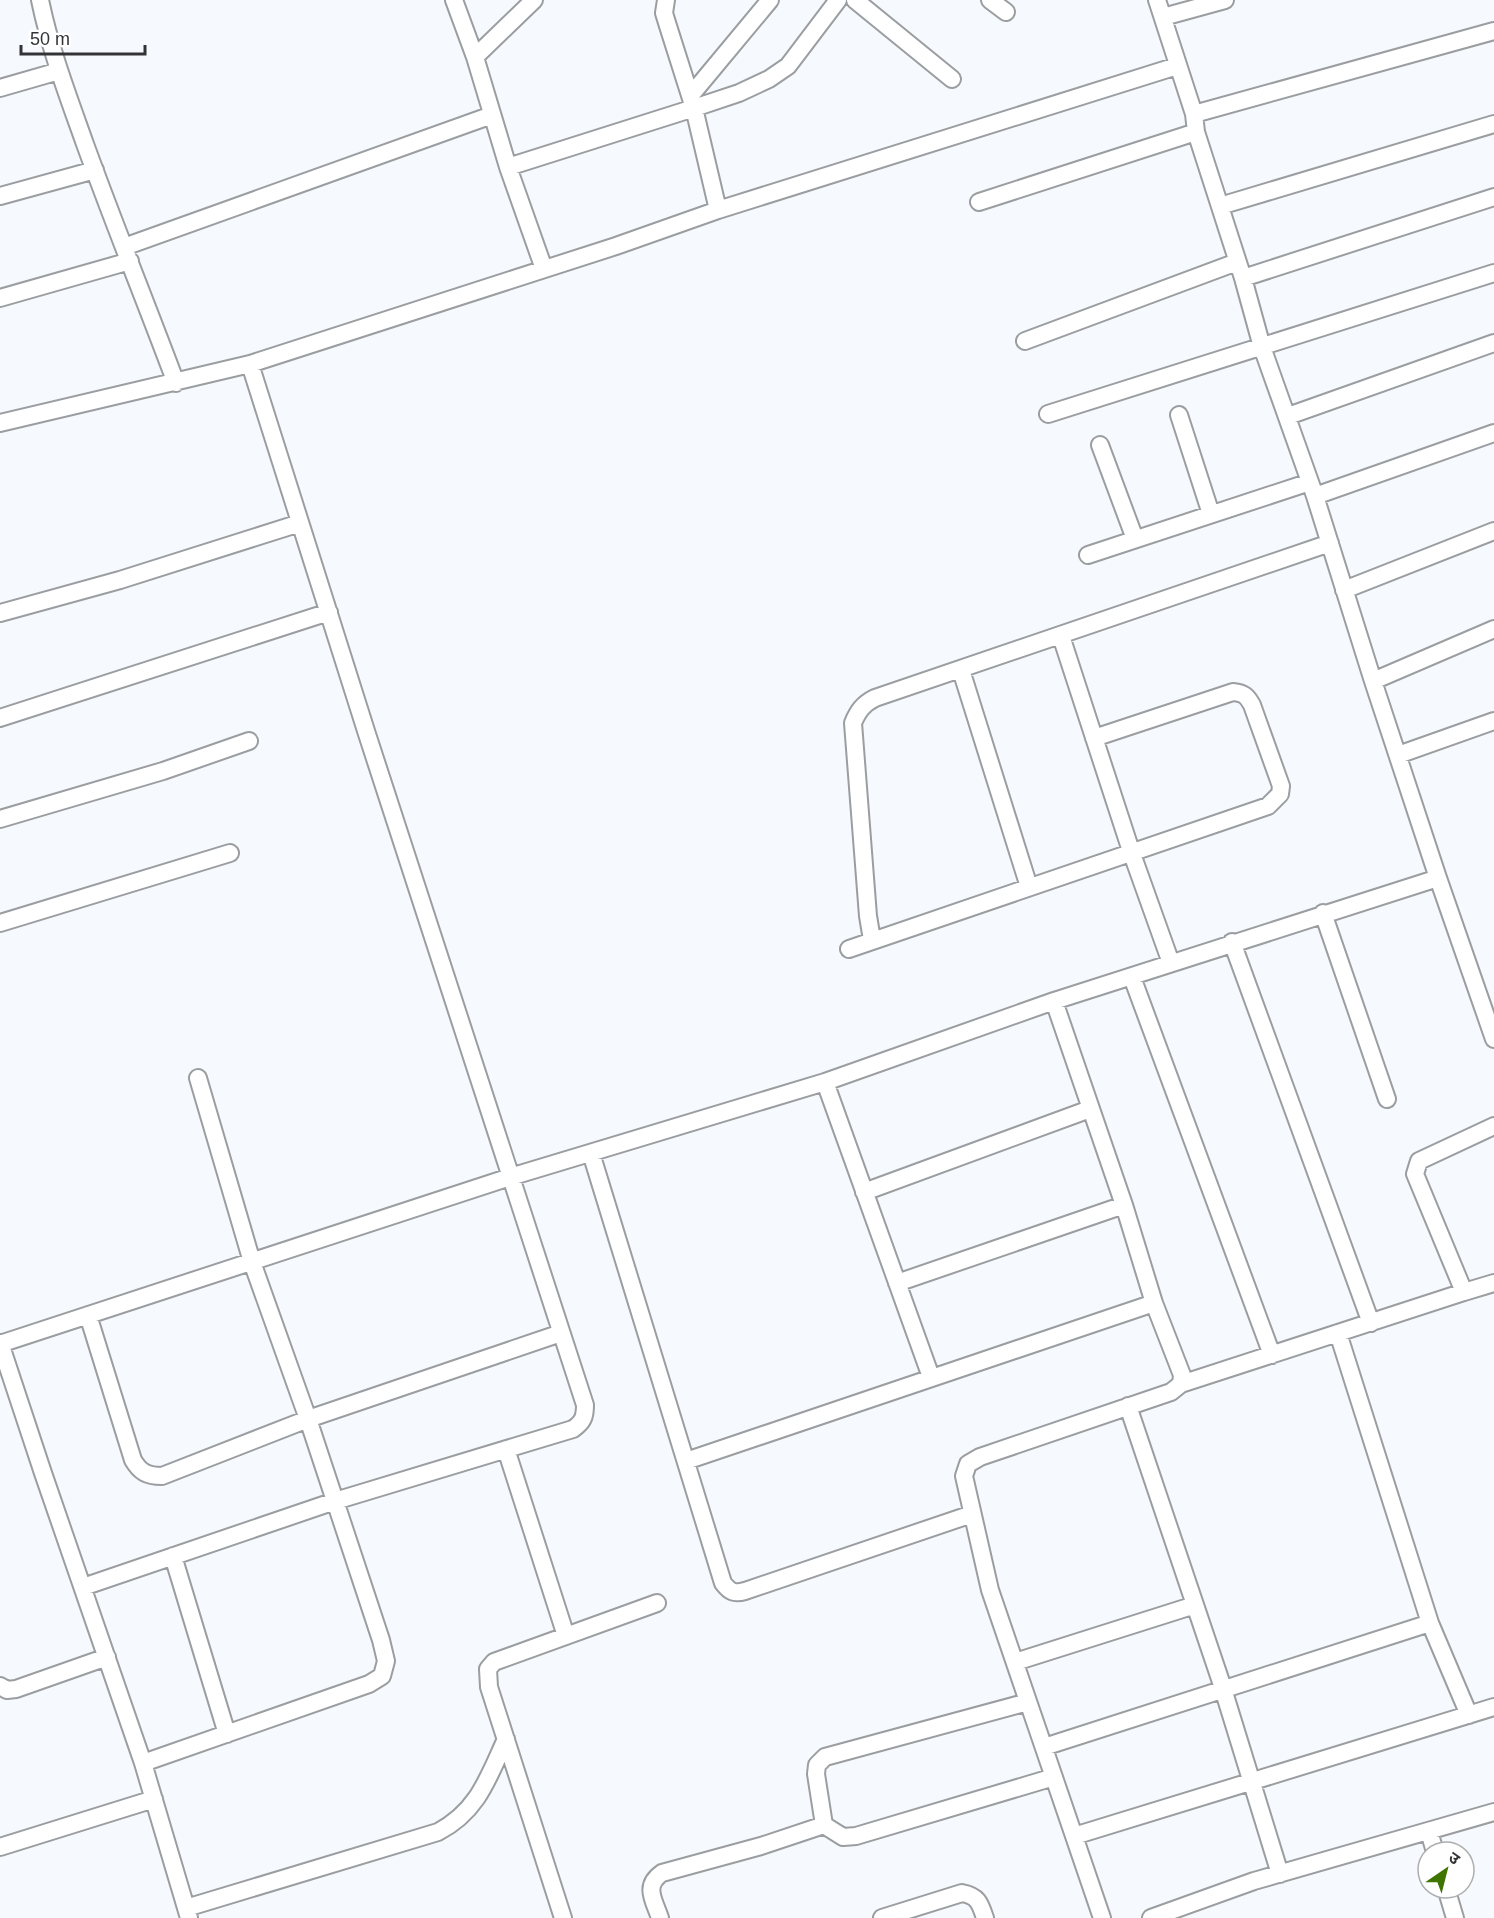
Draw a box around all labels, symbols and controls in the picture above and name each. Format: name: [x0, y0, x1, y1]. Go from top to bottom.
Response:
scale bar: [21, 18, 146, 56]
text: 50 m: [30, 29, 70, 49]
north arrow: [1416, 1840, 1476, 1900]
text: उ: [1446, 1848, 1464, 1868]

